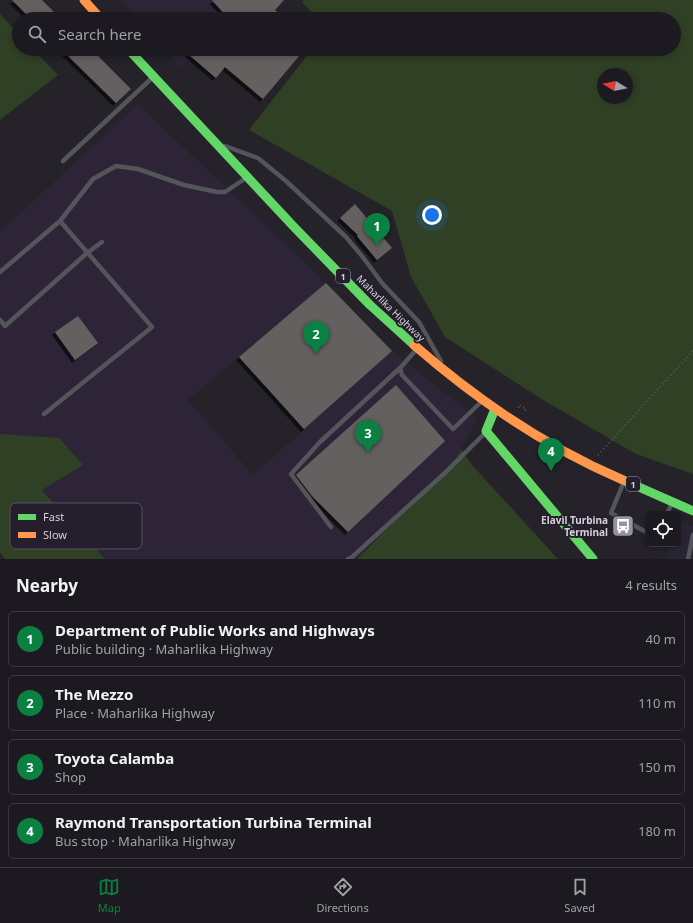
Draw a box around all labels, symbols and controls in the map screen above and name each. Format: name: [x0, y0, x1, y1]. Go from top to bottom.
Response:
search box: [12, 12, 681, 56]
icon: search: [26, 23, 48, 45]
text: Search here: [58, 24, 141, 44]
north arrow: [597, 68, 633, 104]
your location: [422, 205, 442, 225]
pin: 1: [364, 213, 390, 246]
road number: 1: [336, 269, 350, 283]
street label: Maharlika Highway: [354, 272, 429, 345]
pin: 2: [303, 321, 329, 354]
pin: 3: [355, 420, 381, 453]
pin: 4: [538, 438, 564, 471]
road number: 1: [626, 477, 640, 491]
legend: [10, 503, 142, 549]
text: Fast: [43, 509, 64, 524]
map controls: [645, 511, 681, 547]
button: locate: [645, 511, 681, 547]
place label: Elavil Turbina Terminal: [541, 513, 608, 539]
bus stop icon: Elavil Turbina Terminal: [610, 513, 636, 539]
text: Slow: [43, 527, 67, 542]
text: Nearby: [16, 574, 78, 597]
text: 4 results: [625, 576, 677, 594]
text: Department of Public Works and Highways: [55, 620, 375, 640]
text: 1: [26, 630, 34, 648]
text: 40 m: [646, 630, 676, 648]
text: Public building · Maharlika Highway: [55, 640, 273, 658]
text: The Mezzo: [55, 684, 133, 704]
text: 2: [26, 694, 34, 712]
text: 110 m: [638, 694, 676, 712]
text: Place · Maharlika Highway: [55, 704, 215, 722]
text: Toyota Calamba: [55, 748, 174, 768]
text: 3: [26, 758, 34, 776]
text: 150 m: [638, 758, 676, 776]
text: Shop: [55, 768, 86, 786]
text: Raymond Transportation Turbina Terminal: [55, 812, 372, 832]
text: 4: [26, 822, 34, 840]
text: 180 m: [638, 822, 676, 840]
text: Bus stop · Maharlika Highway: [55, 832, 235, 850]
tab: Map: [98, 876, 121, 915]
tab: Directions: [316, 876, 369, 915]
tab: Saved: [564, 876, 595, 915]

